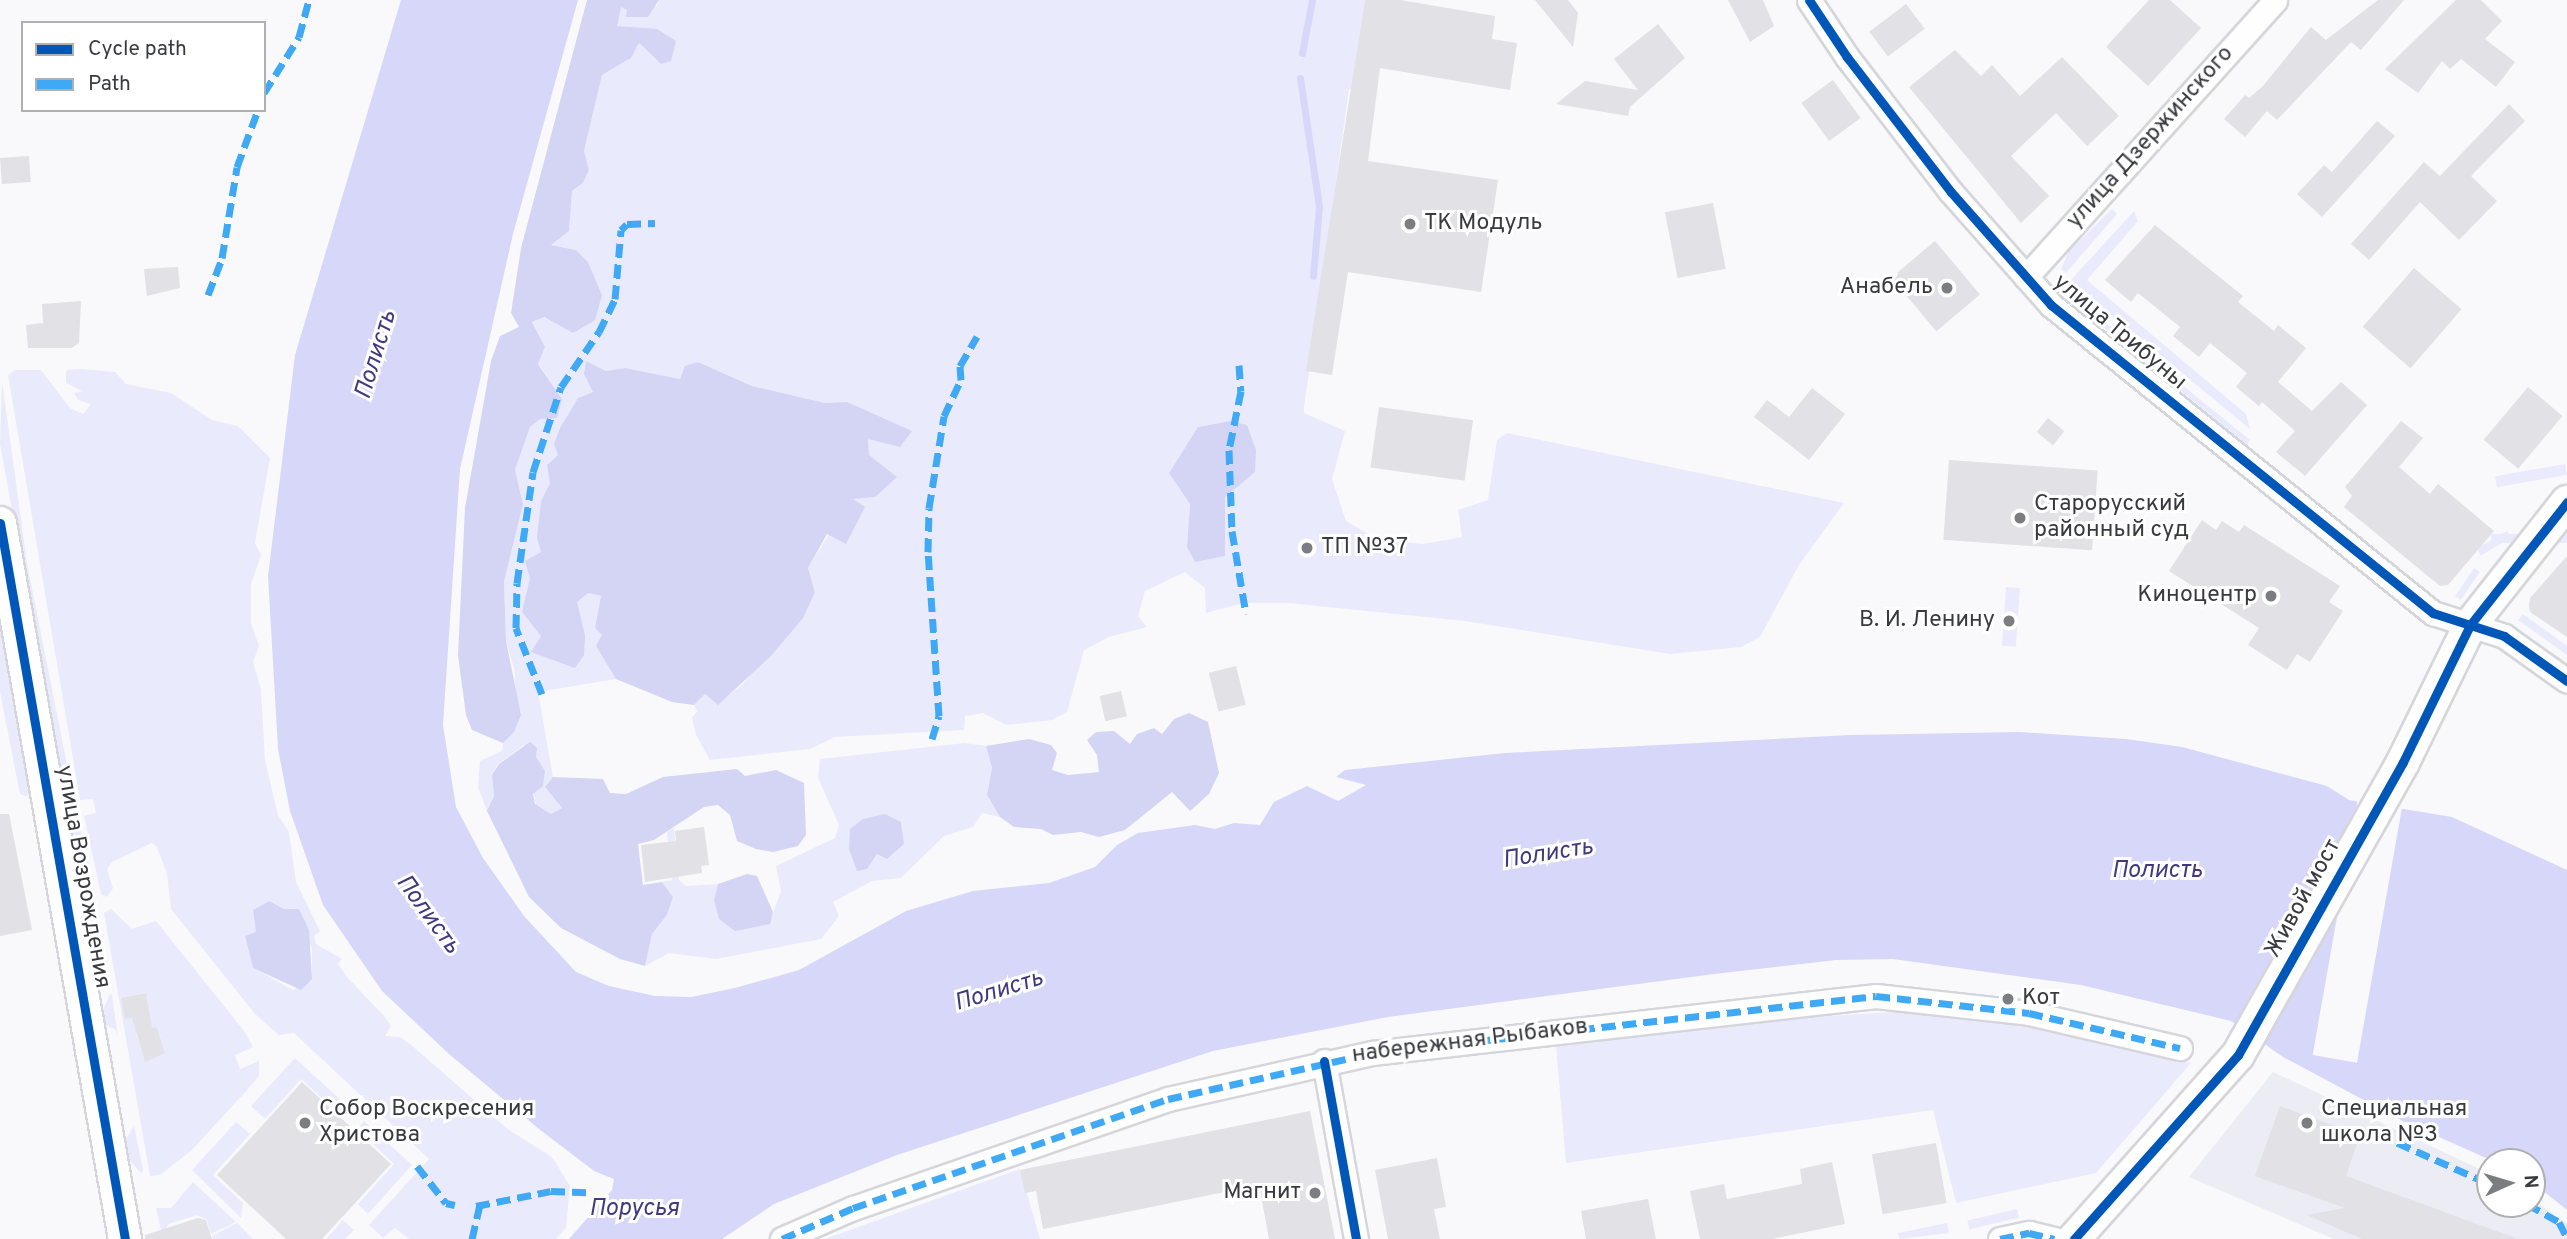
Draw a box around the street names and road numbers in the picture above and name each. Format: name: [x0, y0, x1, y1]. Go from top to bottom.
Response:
street label: улица Дзержинского: [2062, 41, 2240, 235]
street label: улица Трибуны: [2046, 269, 2192, 397]
street label: улица Возрождения: [49, 763, 115, 991]
street label: Живой мост: [2260, 835, 2348, 963]
street label: набережная Рыбаков: [1350, 1014, 1590, 1070]

